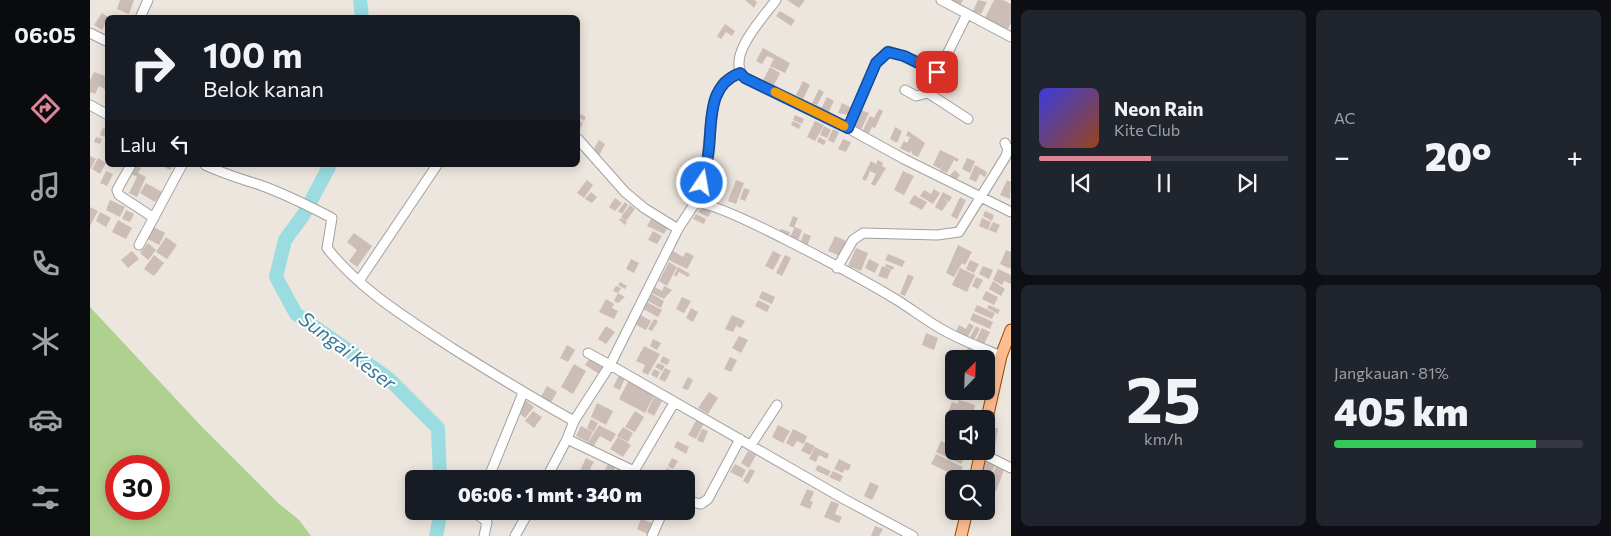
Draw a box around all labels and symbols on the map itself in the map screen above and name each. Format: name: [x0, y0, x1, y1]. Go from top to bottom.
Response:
pin: [916, 51, 958, 93]
position arrow: [675, 156, 727, 208]
water label: Sungai Keser: [295, 306, 402, 395]
north arrow: [945, 350, 995, 400]
speed limit sign: 30: [105, 455, 170, 520]

